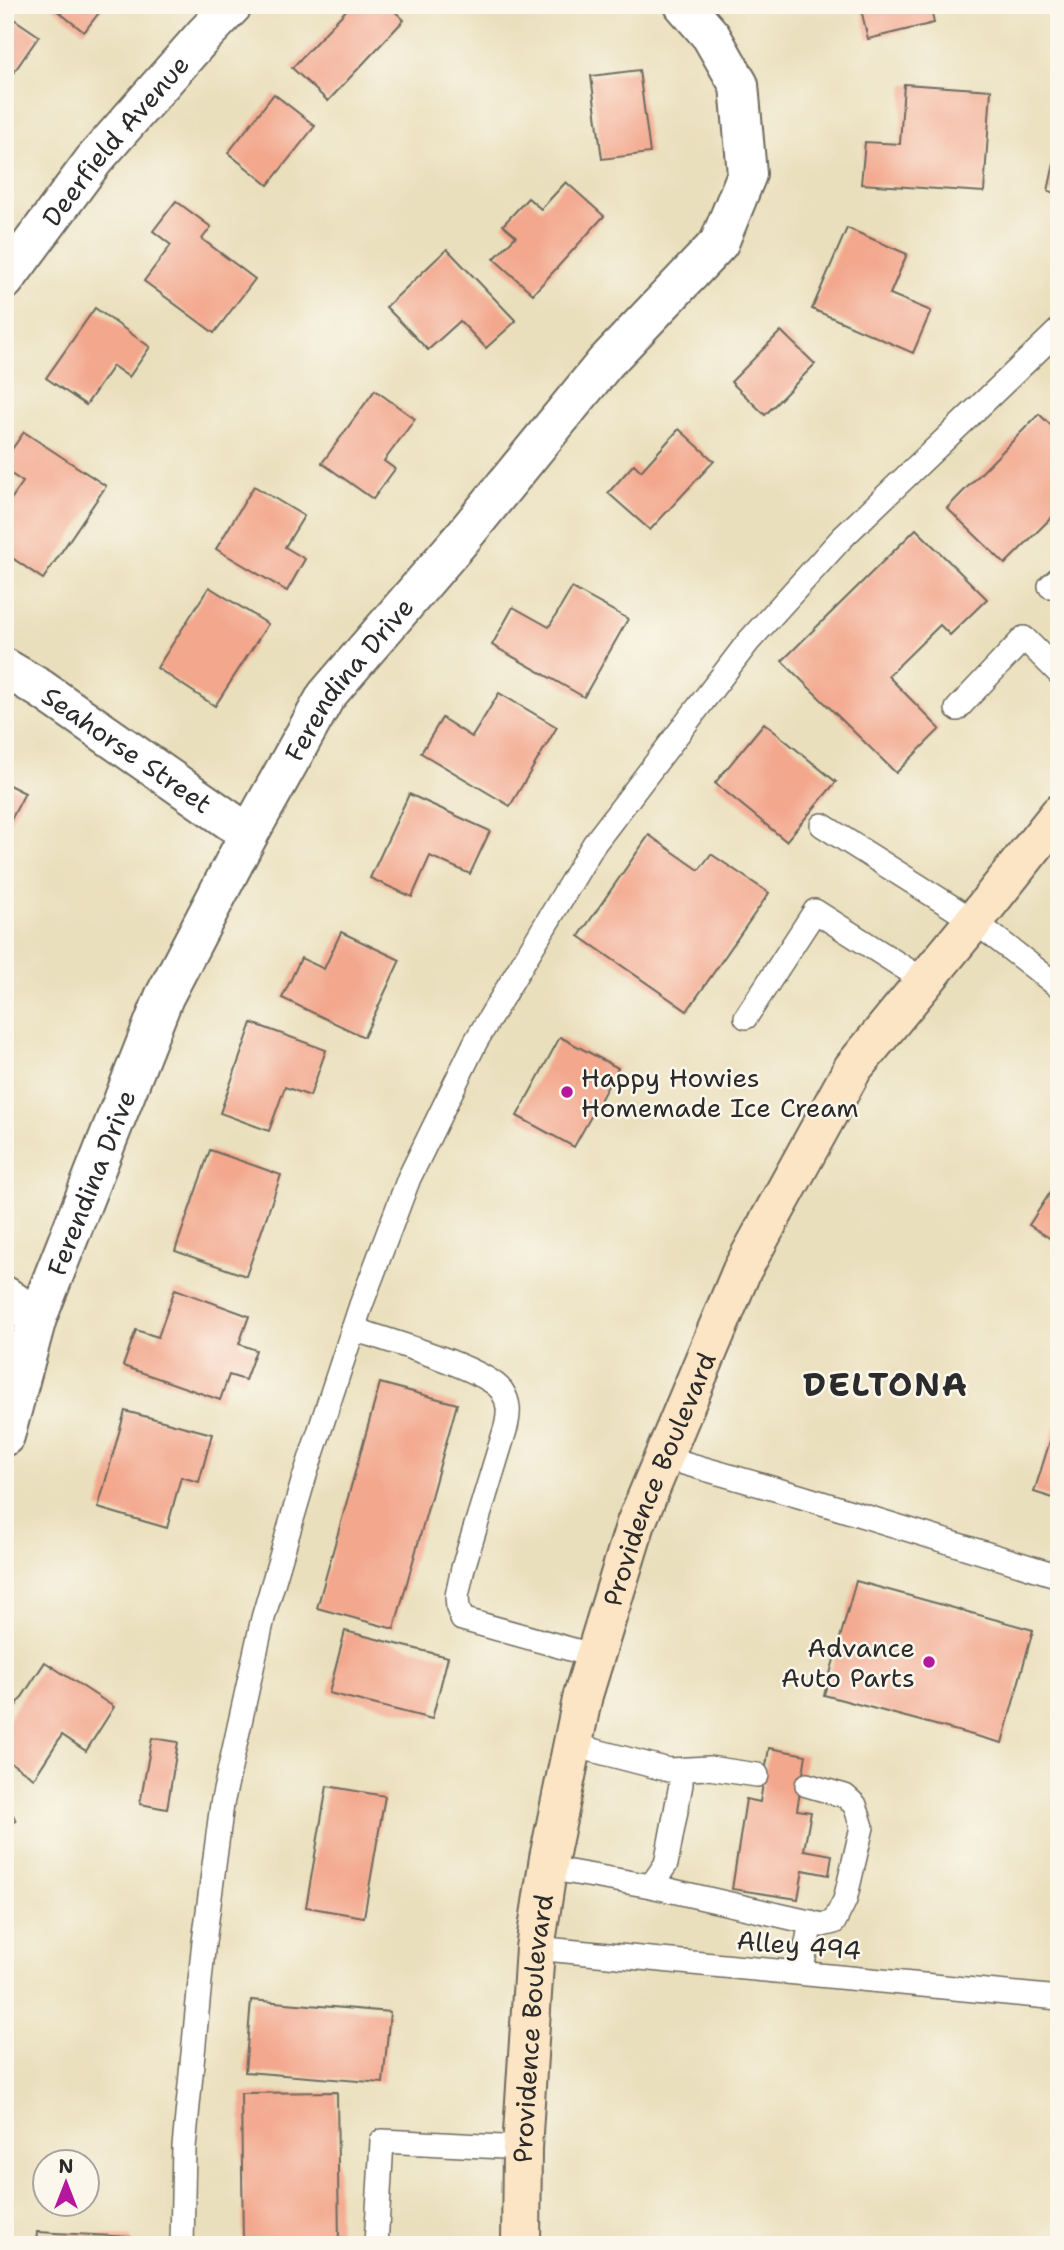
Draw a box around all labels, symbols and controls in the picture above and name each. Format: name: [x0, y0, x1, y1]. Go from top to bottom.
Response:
street label: Deerfield Avenue: [33, 47, 196, 233]
street label: Ferendina Drive: [276, 590, 421, 767]
street label: Seahorse Street: [35, 678, 219, 821]
place label: Happy Howies Homemade Ice Cream: [581, 1060, 859, 1125]
marker: Happy Howies Homemade Ice Cream: [559, 1084, 575, 1100]
street label: Ferendina Drive: [38, 1085, 143, 1280]
street label: Providence Boulevard: [594, 1347, 723, 1610]
district label: DELTONA: [803, 1362, 969, 1407]
place label: Advance Auto Parts: [781, 1630, 915, 1695]
marker: Advance Auto Parts: [921, 1654, 937, 1670]
street label: Providence Boulevard: [504, 1891, 561, 2163]
street label: Alley 494: [735, 1922, 863, 1968]
north arrow: [32, 2148, 102, 2218]
text: N: [58, 2154, 74, 2179]

